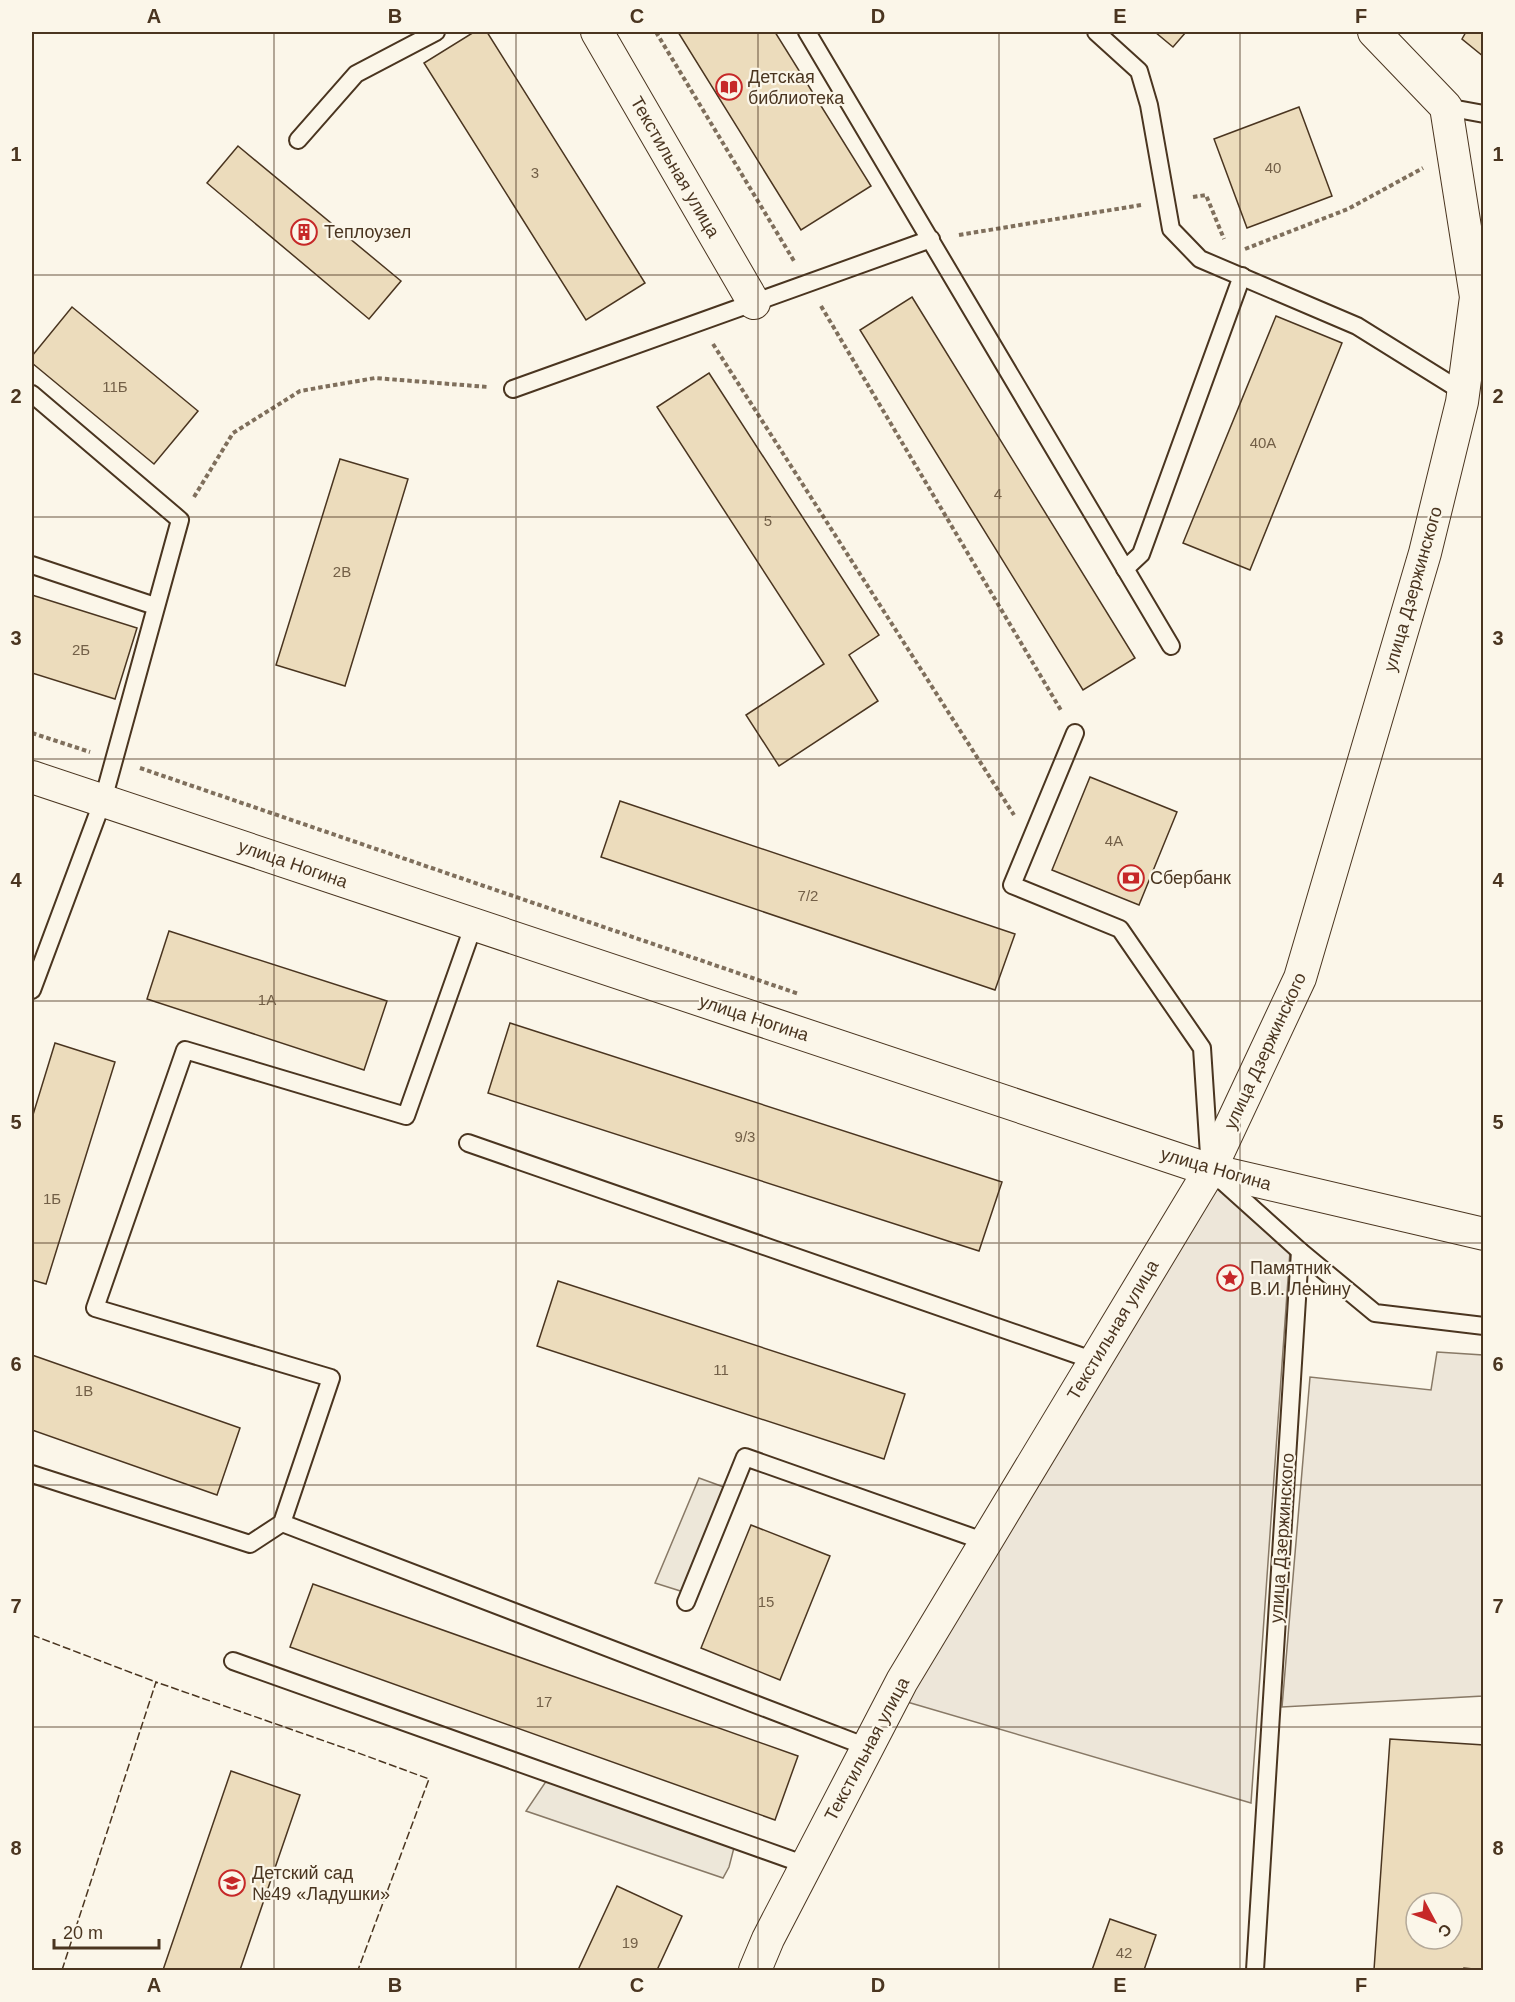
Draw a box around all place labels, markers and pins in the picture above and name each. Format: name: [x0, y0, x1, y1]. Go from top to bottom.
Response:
place label: Детская библиотека: [748, 67, 845, 108]
library icon: Детская библиотека: [714, 72, 744, 102]
building icon: Теплоузел: [289, 217, 319, 247]
place label: Теплоузел: [324, 222, 411, 242]
bank icon: Сбербанк: [1116, 863, 1146, 893]
place label: Сбербанк: [1150, 868, 1231, 888]
place label: Памятник В.И. Ленину: [1250, 1258, 1351, 1299]
place icon: Памятник В.И. Ленину: [1215, 1263, 1245, 1293]
place label: Детский сад №49 «Ладушки»: [252, 1863, 390, 1904]
school or university icon: Детский сад №49 «Ладушки»: [217, 1868, 247, 1898]

